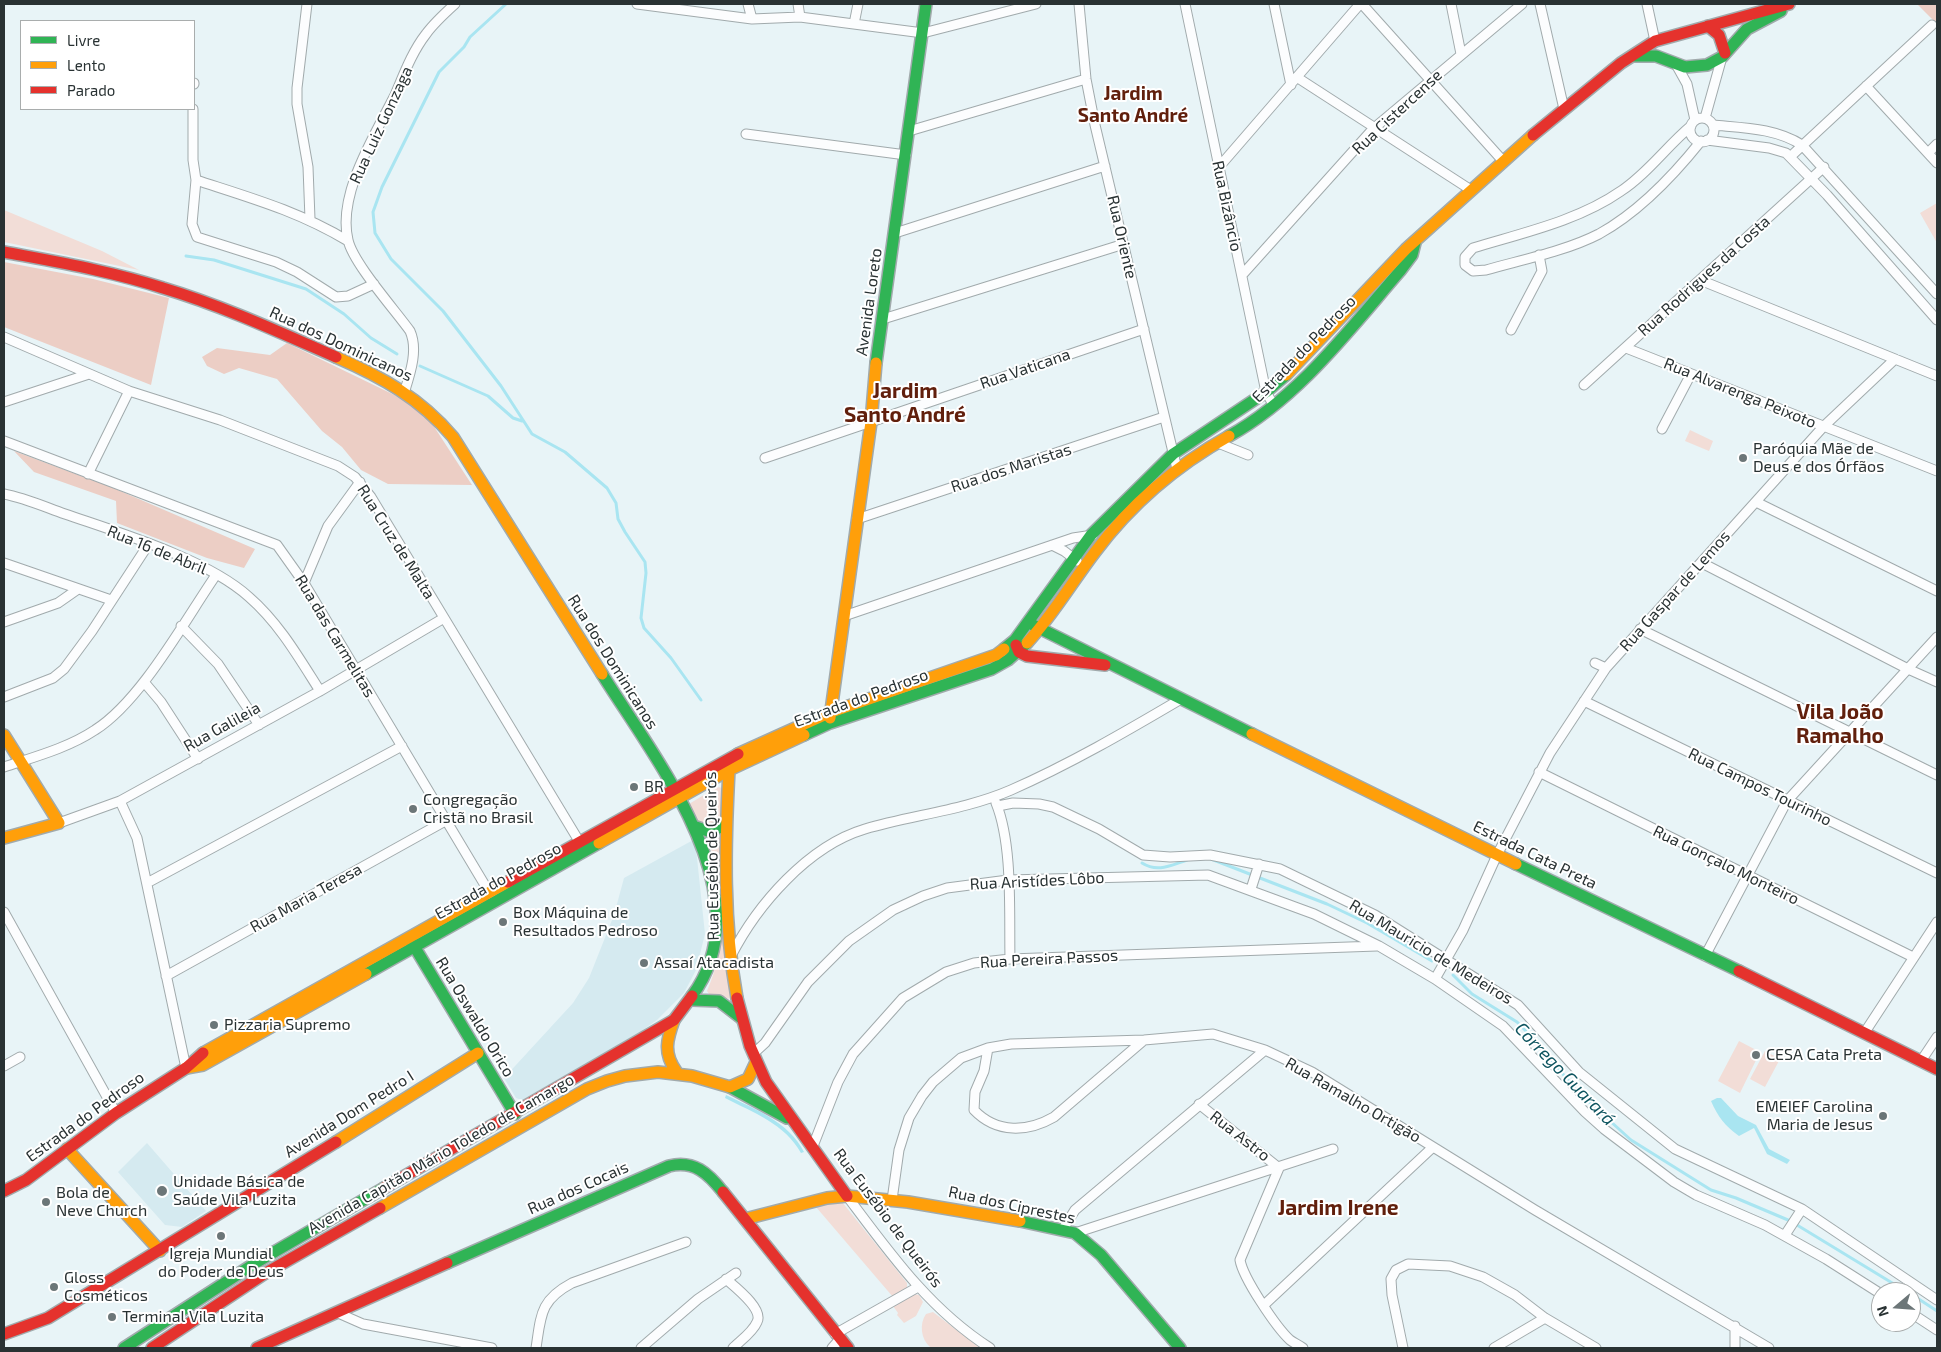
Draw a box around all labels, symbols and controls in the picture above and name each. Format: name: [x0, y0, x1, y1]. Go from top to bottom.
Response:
legend: [20, 20, 195, 110]
text: Livre: [67, 31, 100, 49]
text: Lento: [67, 56, 106, 74]
street label: Rua Luiz Gonzaga: [345, 63, 417, 187]
street label: Rua Cistercense: [1348, 65, 1446, 159]
text: Parado: [67, 81, 115, 99]
district label: Jardim Santo André: [1078, 83, 1188, 127]
street label: Rua Bizâncio: [1208, 159, 1246, 253]
street label: Rua Oriente: [1103, 193, 1141, 281]
street label: Rua Rodrigues da Costa: [1634, 212, 1774, 340]
street label: Avenida Loreto: [852, 247, 886, 357]
street label: Estrada do Pedroso: [1248, 291, 1360, 407]
street label: Rua dos Dominicanos: [267, 302, 415, 386]
street label: Rua Vaticana: [977, 345, 1073, 393]
street label: Rua Alvarenga Peixoto: [1661, 354, 1819, 432]
district label: Jardim Santo André: [844, 378, 966, 428]
street label: Rua dos Maristas: [948, 439, 1074, 497]
place label: Paróquia Mãe de Deus e dos Órfãos: [1753, 439, 1884, 477]
marker: Paróquia Mãe de Deus e dos Órfãos: [1737, 452, 1749, 464]
street label: Rua Cruz de Malta: [353, 481, 439, 603]
street label: Rua 16 de Abril: [104, 521, 210, 579]
street label: Rua Gaspar de Lemos: [1616, 527, 1734, 655]
street label: Rua das Carmelitas: [291, 571, 379, 701]
street label: Rua dos Dominicanos: [564, 591, 662, 733]
street label: Estrada do Pedroso: [791, 665, 931, 731]
street label: Rua Galileia: [180, 698, 264, 756]
district label: Vila João Ramalho: [1796, 699, 1884, 749]
street label: Rua Campos Tourinho: [1685, 744, 1835, 830]
street label: Rua Eusébio de Queirós: [701, 771, 723, 941]
place label: BR: [644, 777, 664, 797]
marker: BR: [628, 781, 640, 793]
place label: Congregação Cristã no Brasil: [423, 790, 533, 828]
marker: Congregação Cristã no Brasil: [407, 803, 419, 815]
street label: Estrada Cata Preta: [1470, 817, 1600, 893]
street label: Rua Gonçalo Monteiro: [1650, 821, 1802, 909]
street label: Estrada do Pedroso: [432, 838, 564, 924]
street label: Rua Maria Teresa: [247, 859, 365, 937]
street label: Rua Aristídes Lôbo: [969, 868, 1105, 894]
street label: Rua Mauricio de Medeiros: [1346, 896, 1516, 1008]
place label: Box Máquina de Resultados Pedroso: [513, 903, 658, 941]
marker: Box Máquina de Resultados Pedroso: [497, 916, 509, 928]
street label: Rua Pereira Passos: [979, 946, 1119, 972]
place label: Assaí Atacadista: [654, 953, 774, 973]
street label: Rua Oswaldo Orico: [432, 954, 518, 1080]
marker: Assaí Atacadista: [638, 957, 650, 969]
place label: Pizzaria Supremo: [224, 1015, 351, 1035]
water label: Córrego Guarará: [1510, 1018, 1620, 1130]
marker: Pizzaria Supremo: [208, 1019, 220, 1031]
place label: CESA Cata Preta: [1766, 1045, 1882, 1065]
marker: CESA Cata Preta: [1750, 1049, 1762, 1061]
street label: Rua Ramalho Ortigão: [1282, 1053, 1424, 1147]
street label: Avenida Dom Pedro I: [281, 1066, 417, 1162]
street label: Estrada do Pedroso: [22, 1068, 148, 1166]
street label: Avenida Capitão Mário Toledo de Camargo: [305, 1070, 577, 1238]
place label: EMEIEF Carolina Maria de Jesus: [1756, 1097, 1873, 1135]
street label: Rua Astro: [1206, 1107, 1274, 1165]
marker: EMEIEF Carolina Maria de Jesus: [1877, 1110, 1889, 1122]
street label: Rua Eusébio de Queirós: [829, 1145, 947, 1291]
street label: Rua dos Cocais: [525, 1157, 631, 1219]
place label: Unidade Básica de Saúde Vila Luzita: [173, 1172, 305, 1210]
street label: Rua dos Ciprestes: [947, 1182, 1077, 1228]
place label: Bola de Neve Church: [56, 1183, 147, 1221]
marker: Unidade Básica de Saúde Vila Luzita: [155, 1184, 169, 1198]
district label: Jardim Irene: [1277, 1195, 1399, 1221]
marker: Bola de Neve Church: [40, 1196, 52, 1208]
marker: Igreja Mundial do Poder de Deus: [215, 1230, 227, 1242]
place label: Igreja Mundial do Poder de Deus: [158, 1244, 284, 1282]
place label: Gloss Cosméticos: [64, 1268, 148, 1306]
marker: Gloss Cosméticos: [48, 1281, 60, 1293]
north arrow: [1871, 1282, 1921, 1332]
text: N: [1873, 1304, 1892, 1319]
place label: Terminal Vila Luzita: [122, 1307, 264, 1327]
marker: Terminal Vila Luzita: [106, 1311, 118, 1323]

